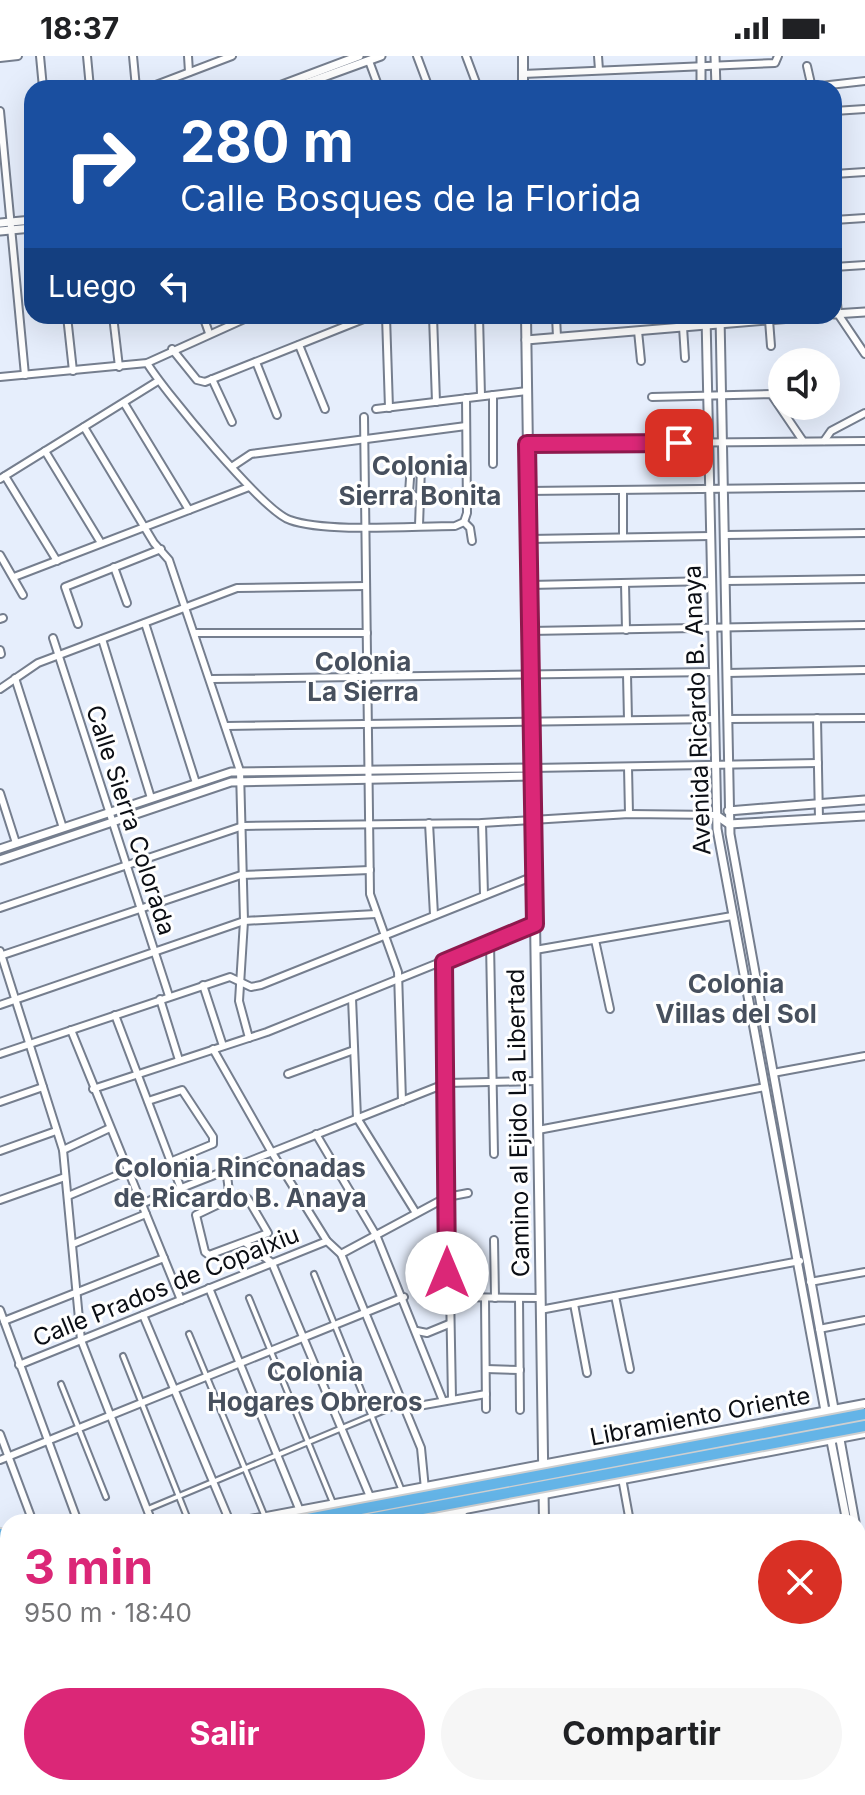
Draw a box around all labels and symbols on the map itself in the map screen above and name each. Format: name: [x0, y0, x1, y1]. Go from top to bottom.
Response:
pin: [645, 409, 713, 477]
district label: Colonia Sierra Bonita: [339, 450, 501, 511]
street label: Avenida Ricardo B. Anaya: [677, 565, 717, 855]
district label: Colonia La Sierra: [307, 646, 419, 707]
street label: Calle Sierra Colorada: [80, 701, 182, 939]
district label: Colonia Villas del Sol: [655, 968, 817, 1029]
street label: Camino al Ejido La Libertad: [501, 969, 535, 1277]
district label: Colonia Rinconadas de Ricardo B. Anaya: [113, 1152, 367, 1213]
street label: Calle Prados de Copalxiu: [29, 1219, 303, 1353]
position arrow: [405, 1231, 489, 1315]
district label: Colonia Hogares Obreros: [207, 1356, 423, 1417]
street label: Libramiento Oriente: [587, 1380, 813, 1452]

